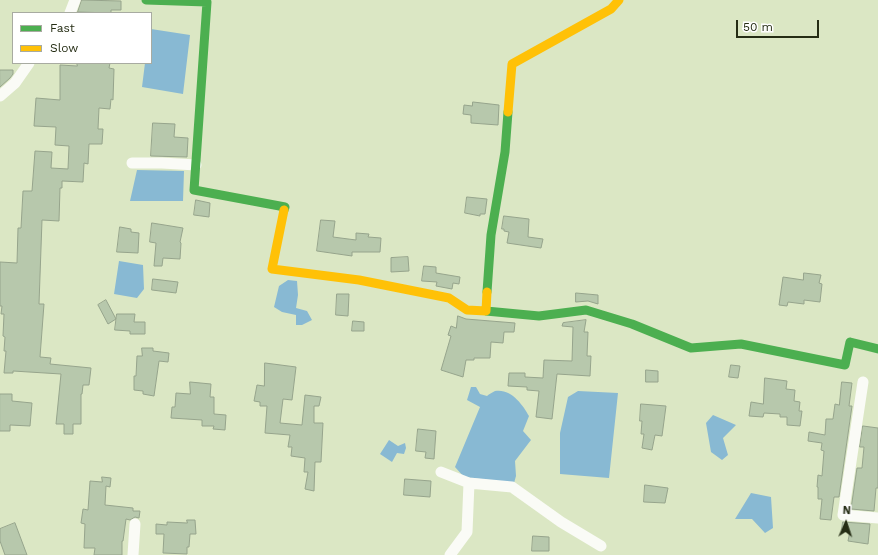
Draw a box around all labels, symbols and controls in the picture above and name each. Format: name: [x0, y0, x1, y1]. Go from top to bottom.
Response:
legend: [12, 12, 152, 64]
scale bar: [738, 12, 821, 38]
text: 50 m: [743, 20, 773, 34]
text: Fast: [50, 21, 75, 35]
text: Slow: [50, 41, 78, 55]
north arrow: [826, 503, 866, 543]
text: N: [842, 504, 851, 517]

